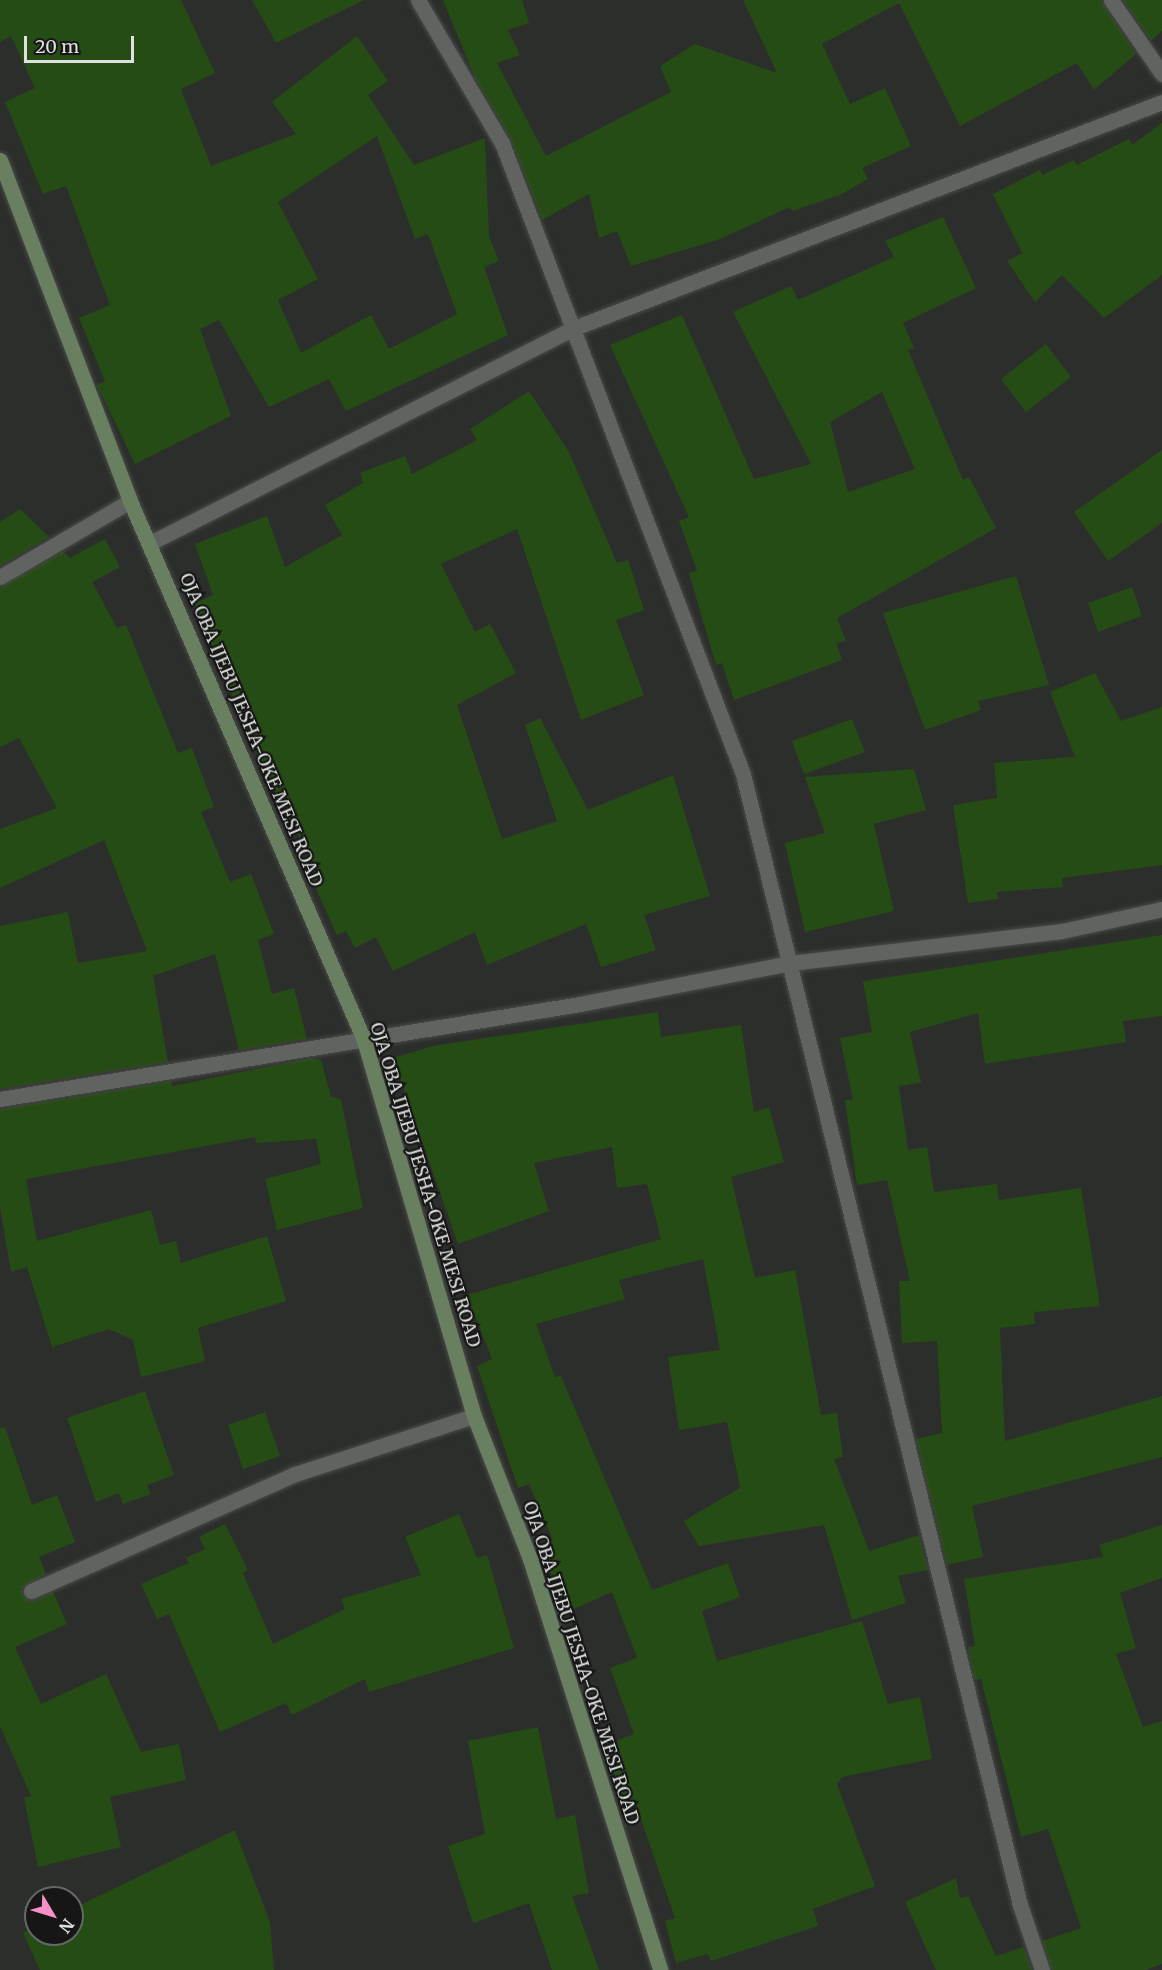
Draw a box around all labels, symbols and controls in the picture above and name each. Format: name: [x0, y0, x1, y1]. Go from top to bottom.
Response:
scale bar: [27, 24, 136, 62]
text: 20 m: [35, 35, 79, 58]
street label: OJA OBA IJEBU JESHA-OKE MESI ROAD: [175, 570, 327, 890]
street label: OJA OBA IJEBU JESHA-OKE MESI ROAD: [365, 1020, 485, 1350]
street label: OJA OBA IJEBU JESHA-OKE MESI ROAD: [518, 1499, 644, 1827]
north arrow: [24, 1886, 84, 1946]
text: N: [55, 1915, 78, 1937]

